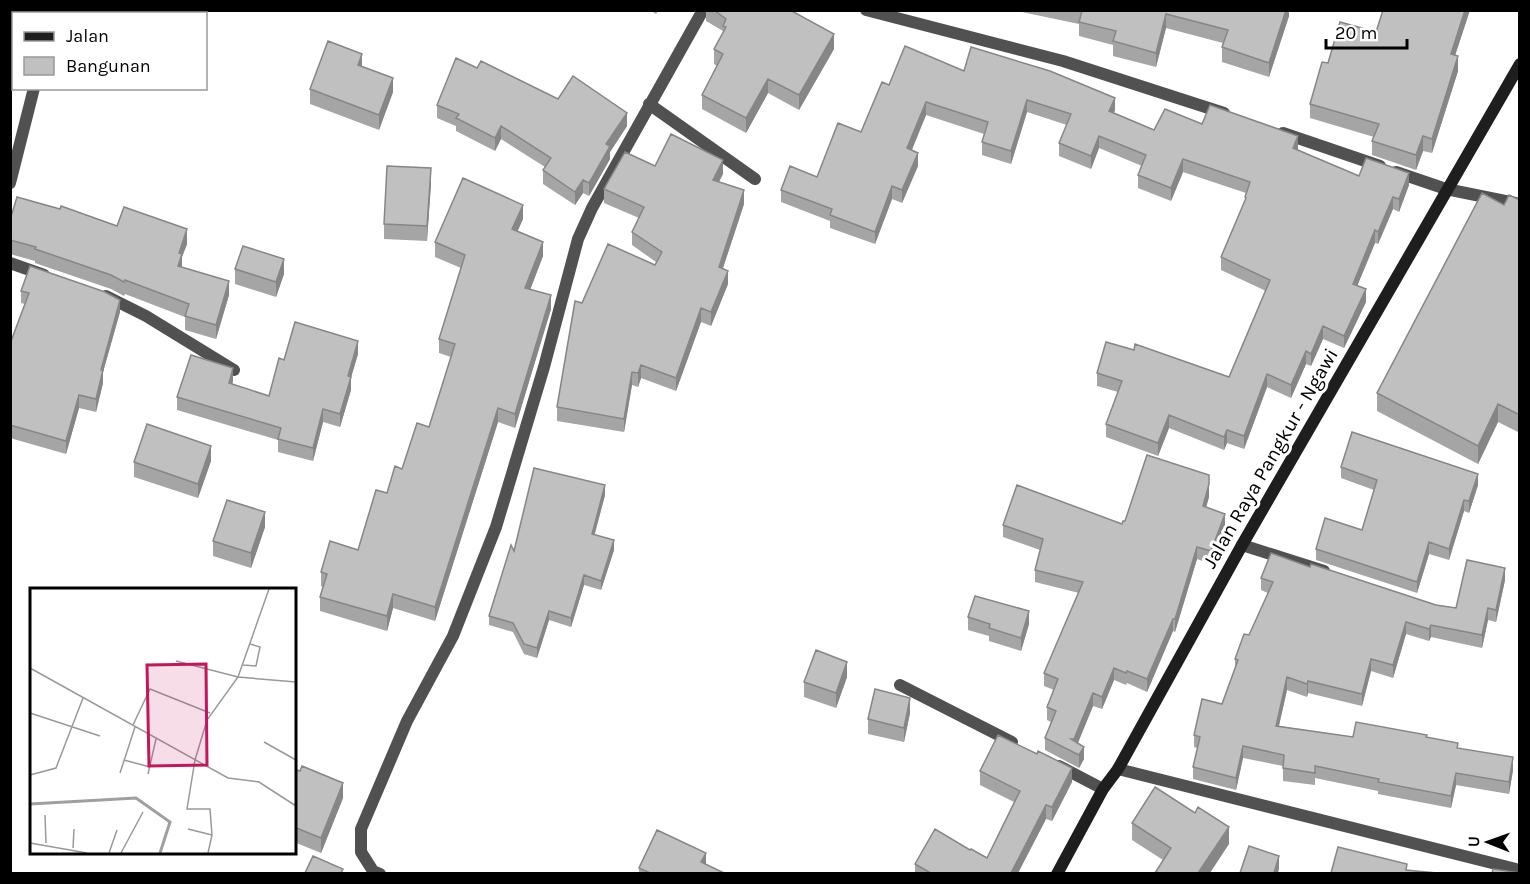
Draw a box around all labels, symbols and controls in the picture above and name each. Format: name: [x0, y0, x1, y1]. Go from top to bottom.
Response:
legend: [12, 12, 207, 90]
scale bar: [1326, 12, 1407, 50]
text: 20 m: [1335, 22, 1377, 44]
text: Jalan: [66, 25, 109, 47]
text: Bangunan: [66, 55, 151, 77]
street label: Jalan Raya Pangkur - Ngawi: [1198, 344, 1343, 572]
inset map: [30, 588, 296, 854]
north arrow: [1458, 812, 1518, 872]
text: U: [1464, 836, 1483, 847]

